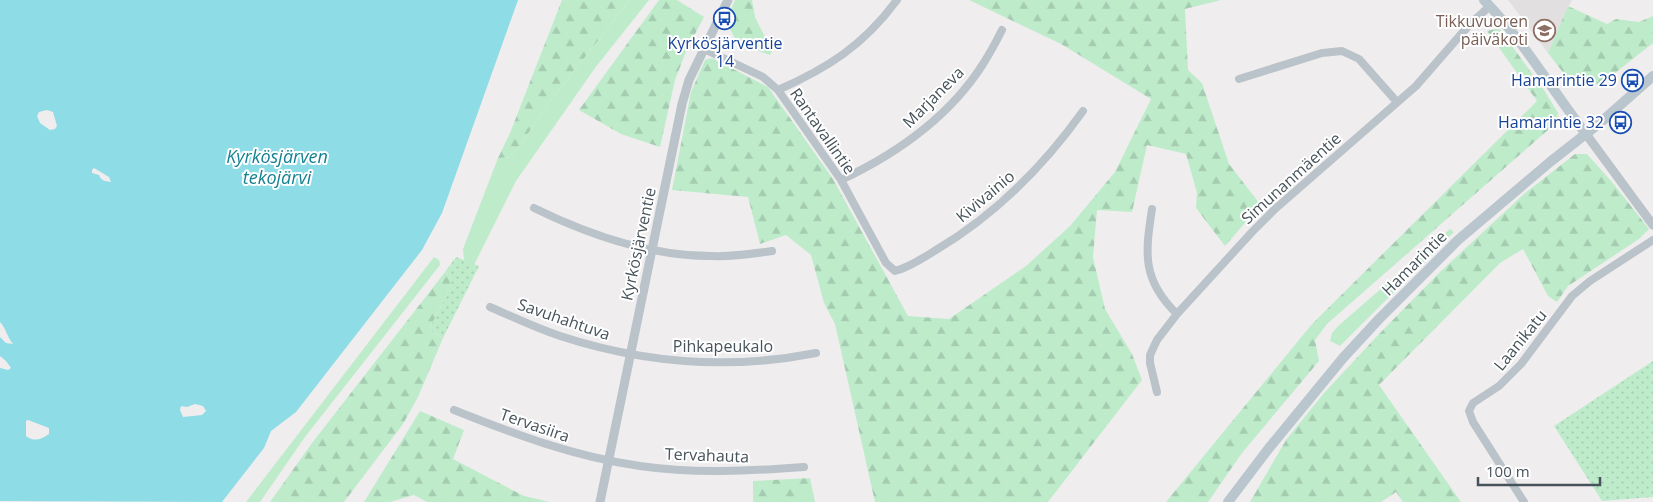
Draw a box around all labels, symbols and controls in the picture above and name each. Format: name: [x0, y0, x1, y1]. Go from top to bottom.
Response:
bus stop icon: Kyrkösjärventie 14: [713, 7, 737, 31]
place label: Tikkuvuoren päiväkoti: [1436, 10, 1528, 50]
school or university icon: Tikkuvuoren päiväkoti: [1532, 18, 1556, 42]
place label: Kyrkösjärventie 14: [668, 32, 783, 72]
street label: Marjaneva: [897, 61, 969, 133]
bus stop icon: Hamarintie 29: [1621, 68, 1645, 92]
place label: Hamarintie 29: [1511, 69, 1617, 91]
street label: Rantavallintie: [785, 83, 861, 179]
bus stop icon: Hamarintie 32: [1608, 110, 1632, 134]
place label: Hamarintie 32: [1498, 111, 1604, 133]
street label: Simunanmäentie: [1236, 127, 1346, 229]
water label: Kyrkösjärven tekojärvi: [226, 144, 328, 189]
street label: Kivivainio: [951, 165, 1019, 227]
street label: Kyrkösjärventie: [615, 185, 661, 303]
street label: Hamarintie: [1377, 226, 1451, 300]
street label: Savuhahtuva: [515, 293, 613, 345]
street label: Laanikatu: [1489, 305, 1551, 375]
street label: Pihkapeukalo: [673, 335, 773, 357]
street label: Tervasiira: [497, 403, 573, 447]
street label: Tervahauta: [664, 443, 750, 467]
scale bar: [1478, 454, 1600, 486]
text: 100 m: [1486, 461, 1530, 481]

